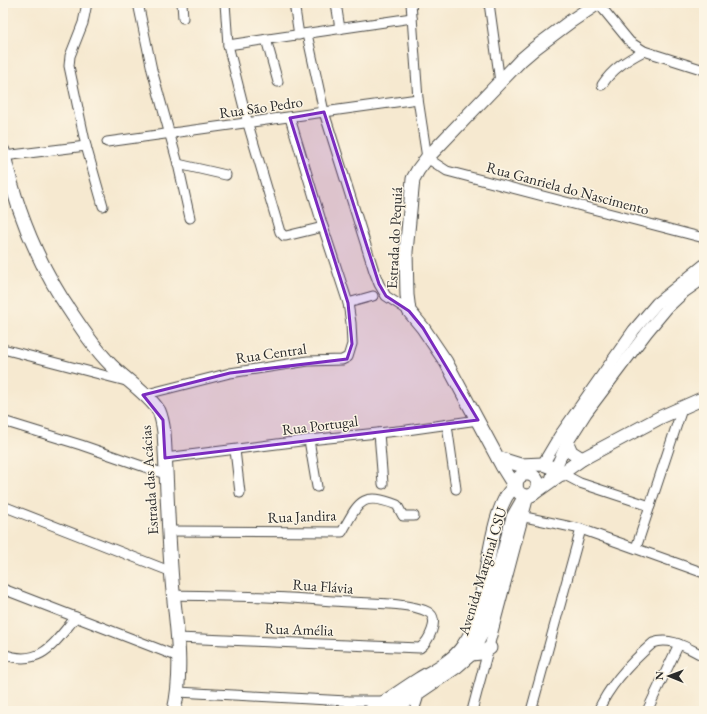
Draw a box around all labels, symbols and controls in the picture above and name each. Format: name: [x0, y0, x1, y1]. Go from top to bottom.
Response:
street label: Rua São Pedro: [218, 92, 304, 122]
street label: Rua Ganriela do Nascimento: [485, 157, 651, 219]
street label: Estrada do Pequiá: [382, 186, 406, 290]
street label: Rua Central: [234, 339, 308, 367]
street label: Rua Portugal: [281, 411, 359, 439]
street label: Estrada das Acácias: [136, 424, 162, 535]
street label: Rua Jandira: [267, 505, 337, 527]
street label: Avenida Marginal CSU: [453, 505, 511, 638]
street label: Rua Flávia: [292, 574, 354, 598]
street label: Rua Amélia: [264, 618, 334, 640]
north arrow: [649, 656, 689, 696]
text: N: [652, 671, 666, 680]

